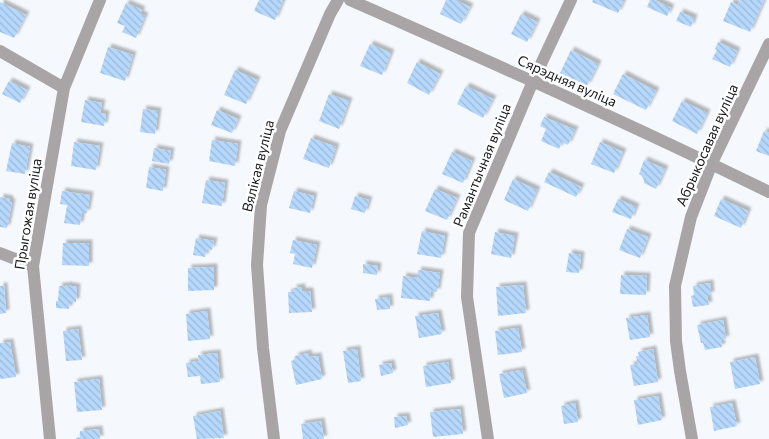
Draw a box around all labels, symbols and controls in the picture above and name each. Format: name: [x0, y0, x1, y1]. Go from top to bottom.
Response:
street label: Сярэдняя вуліца: [515, 51, 619, 110]
street label: Абрыкосавая вуліца: [672, 81, 741, 208]
street label: Рамантычная вуліца: [449, 100, 514, 229]
street label: Вялікая вуліца: [238, 118, 277, 214]
street label: Прыгожая вуліца: [10, 157, 45, 271]

